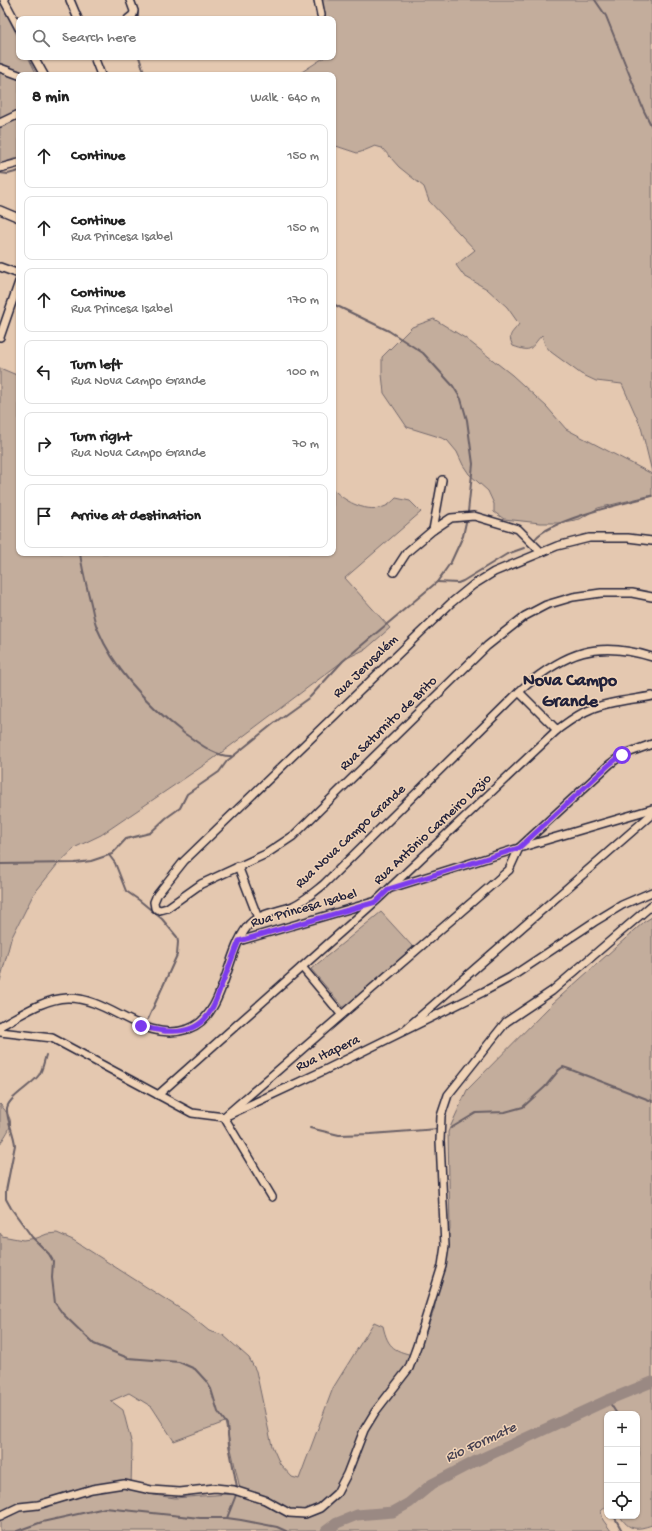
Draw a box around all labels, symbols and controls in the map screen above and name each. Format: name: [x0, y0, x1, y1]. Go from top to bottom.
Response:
search box: [16, 16, 336, 60]
icon: search: [30, 27, 52, 49]
text: Search here: [62, 29, 136, 47]
text: 8 min: [32, 88, 69, 108]
text: Walk · 640 m: [250, 91, 320, 106]
icon: ahead: [33, 145, 55, 167]
text: Continue: [71, 147, 125, 165]
text: 150 m: [287, 149, 319, 164]
text: Continue: [71, 212, 125, 230]
icon: ahead: [33, 217, 55, 239]
text: 150 m: [287, 221, 319, 236]
text: Rua Princesa Isabel: [71, 230, 173, 245]
text: Continue: [71, 284, 125, 302]
icon: ahead: [33, 289, 55, 311]
text: 170 m: [287, 293, 319, 308]
text: Rua Princesa Isabel: [71, 302, 173, 317]
text: Turn left: [71, 356, 122, 374]
icon: left: [33, 361, 55, 383]
text: 100 m: [287, 365, 319, 380]
text: Rua Nova Campo Grande: [71, 374, 206, 389]
text: Turn right: [71, 428, 131, 446]
icon: right: [33, 433, 55, 455]
text: 70 m: [293, 437, 319, 452]
text: Rua Nova Campo Grande: [71, 446, 206, 461]
icon: arrive: [33, 505, 55, 527]
text: Arrive at destination: [71, 507, 201, 525]
street label: Rua Jerusalém: [330, 632, 402, 702]
district label: Nova Campo Grande: [523, 671, 618, 713]
street label: Rua Saturnito de Brito: [337, 673, 441, 775]
route start: [613, 746, 631, 764]
street label: Rua Antônio Carneiro Lazio: [370, 771, 496, 889]
street label: Rua Nova Campo Grande: [292, 781, 410, 893]
street label: Rua Princesa Isabel: [249, 886, 359, 932]
route end: [132, 1017, 150, 1035]
street label: Rua Itapera: [293, 1031, 364, 1076]
map controls: [604, 1411, 640, 1519]
button: +: [604, 1411, 640, 1447]
water label: Rio Formate: [443, 1418, 520, 1467]
button: −: [604, 1447, 640, 1483]
button: locate: [604, 1483, 640, 1519]

